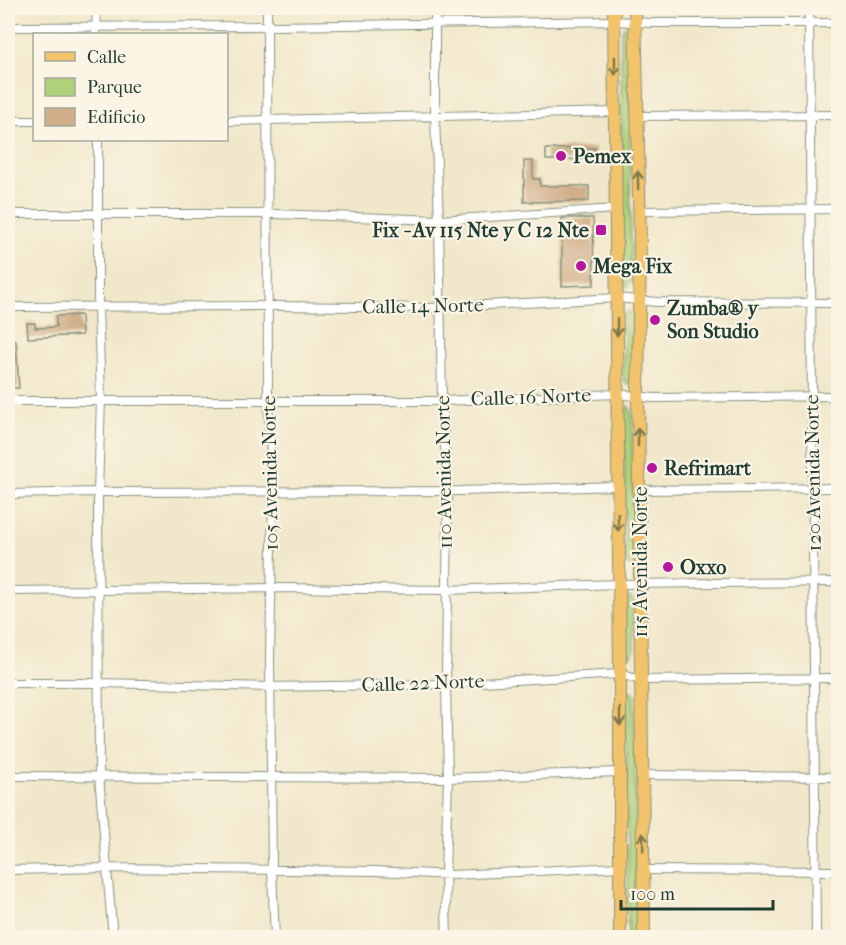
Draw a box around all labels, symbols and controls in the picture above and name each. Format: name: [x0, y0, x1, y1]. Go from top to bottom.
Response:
legend: [33, 33, 228, 141]
text: Calle: [87, 47, 126, 68]
one-way arrow: [609, 55, 620, 75]
text: Parque: [87, 77, 142, 98]
text: Edificio: [87, 107, 145, 128]
place label: Pemex: [573, 145, 632, 168]
marker: Pemex: [554, 149, 568, 163]
one-way arrow: [632, 171, 644, 191]
place label: Fix - Av 115 Nte y C 12 Nte: [371, 219, 589, 242]
marker: Fix - Av 115 Nte y C 12 Nte: [594, 223, 608, 237]
place label: Mega Fix: [592, 255, 673, 278]
marker: Mega Fix: [574, 259, 588, 273]
street label: Calle 14 Norte: [362, 293, 484, 319]
place label: Zumba® y Son Studio: [667, 297, 760, 343]
marker: Zumba® y Son Studio: [648, 313, 662, 327]
one-way arrow: [611, 316, 623, 336]
street label: Calle 16 Norte: [470, 383, 592, 411]
street label: 120 Avenida Norte: [800, 394, 826, 552]
street label: 105 Avenida Norte: [257, 395, 283, 551]
street label: 110 Avenida Norte: [431, 395, 457, 549]
one-way arrow: [632, 428, 644, 448]
place label: Refrimart: [664, 457, 752, 480]
marker: Refrimart: [645, 461, 659, 475]
street label: 115 Avenida Norte: [629, 486, 652, 638]
one-way arrow: [613, 511, 624, 531]
place label: Oxxo: [680, 556, 727, 579]
marker: Oxxo: [661, 560, 675, 574]
street label: Calle 22 Norte: [361, 669, 485, 697]
one-way arrow: [614, 706, 626, 726]
one-way arrow: [637, 833, 648, 853]
scale bar: [621, 873, 772, 911]
text: 100 m: [630, 884, 675, 905]

